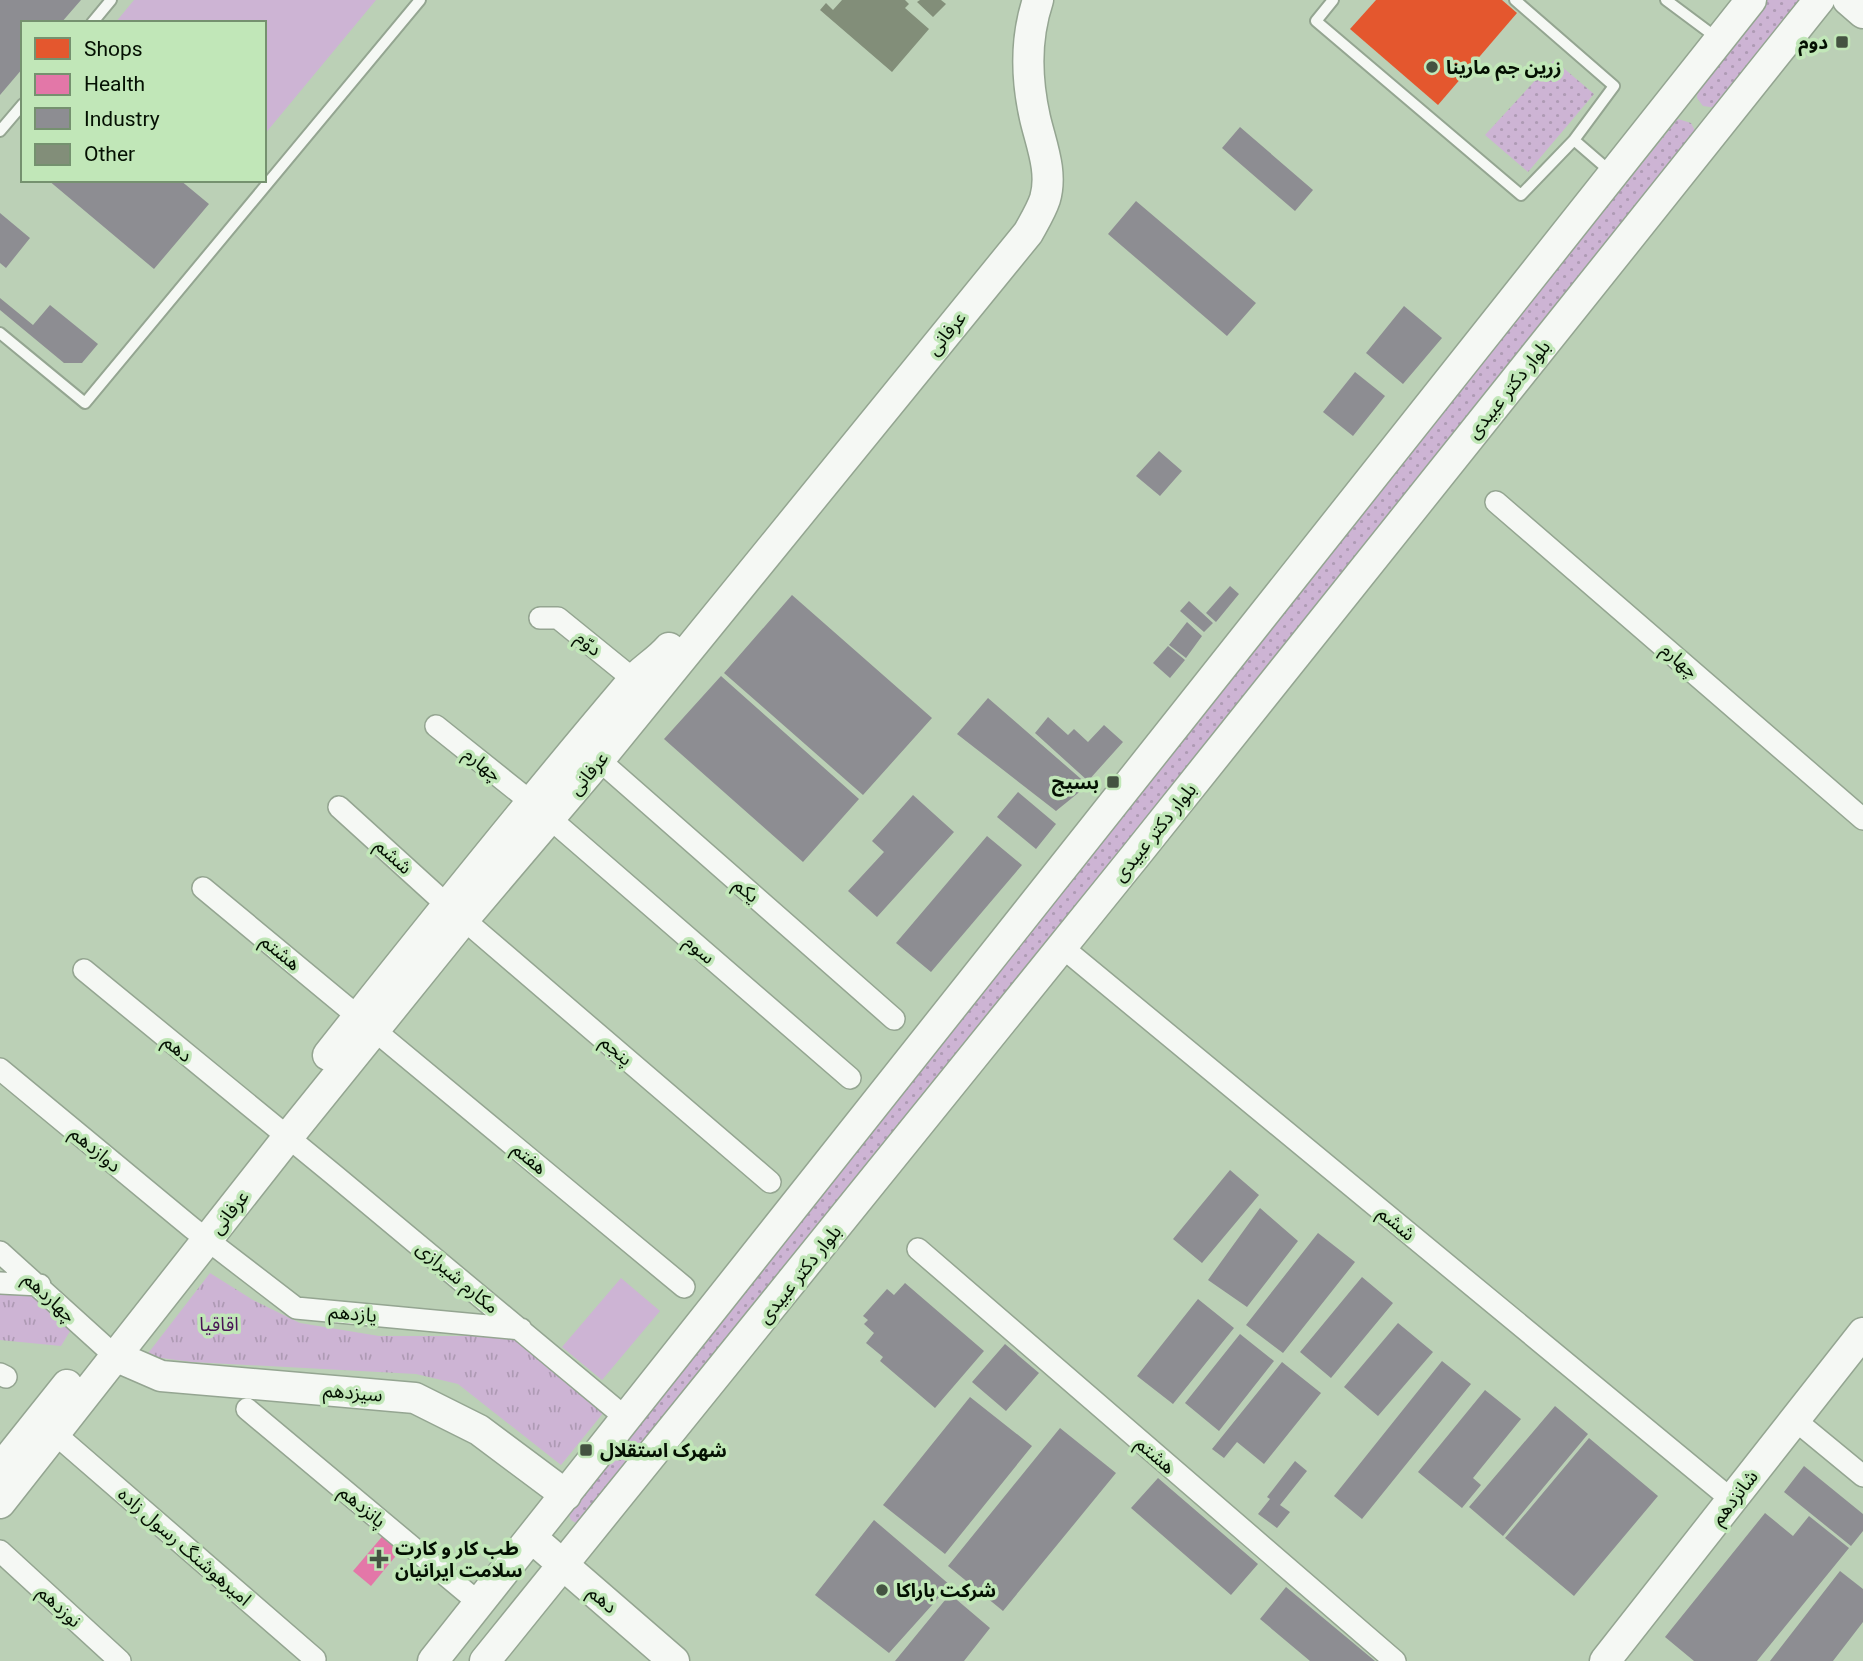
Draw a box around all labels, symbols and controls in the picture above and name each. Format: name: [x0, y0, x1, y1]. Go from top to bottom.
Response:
legend: [21, 21, 266, 182]
place label: دوم: [1798, 31, 1828, 57]
marker: دوم: [1834, 34, 1850, 50]
text: Shops: [84, 37, 143, 61]
place label: زرین جم مارینا: [1446, 56, 1562, 82]
marker: زرین جم مارینا: [1424, 59, 1440, 75]
text: Health: [84, 72, 145, 96]
text: Industry: [84, 107, 160, 131]
text: Other: [84, 142, 135, 166]
street label: عرفانی: [922, 307, 971, 360]
street label: بلوار دکتر عبیدی: [1462, 335, 1555, 443]
street label: دوّم: [569, 626, 606, 663]
street label: چهارم: [1654, 638, 1703, 685]
street label: چهارم: [457, 742, 506, 789]
street label: عرفانی: [564, 747, 613, 800]
place label: بسیج: [1052, 771, 1099, 797]
marker: بسیج: [1105, 774, 1121, 790]
street label: بلوار دکتر عبیدی: [1108, 778, 1201, 886]
street label: ششم: [368, 834, 417, 881]
street label: یکم: [727, 873, 764, 910]
street label: هشتم: [254, 929, 305, 978]
street label: سوم: [678, 930, 720, 971]
street label: دهم: [157, 1030, 197, 1069]
street label: پنجم: [594, 1030, 637, 1073]
street label: دوازدهم: [64, 1122, 126, 1179]
street label: هفتم: [506, 1137, 552, 1182]
street label: عرفانی: [205, 1186, 254, 1239]
street label: ششم: [1371, 1201, 1420, 1248]
street label: بلوار دکتر عبیدی: [753, 1220, 846, 1328]
street label: مکارم شیرازی: [410, 1236, 503, 1321]
street label: چهاردهم: [17, 1267, 81, 1330]
street label: یازدهم: [328, 1300, 378, 1330]
park label: اقاقیا: [199, 1313, 239, 1336]
street label: سیزدهم: [322, 1378, 384, 1410]
street label: هشتم: [1129, 1432, 1180, 1481]
place label: شهرک استقلال: [600, 1439, 727, 1462]
marker: شهرک استقلال: [578, 1442, 594, 1458]
street label: شانزدهم: [1706, 1465, 1765, 1531]
street label: پانزدهم: [333, 1480, 391, 1535]
street label: امیرهوشنگ رسول زاده: [113, 1482, 256, 1610]
place label: طب کار و کارت سلامت ایرانیان: [395, 1537, 523, 1582]
marker: طب کار و کارت سلامت ایرانیان: [369, 1549, 389, 1569]
place label: شرکت باراکا: [896, 1579, 996, 1602]
street label: نوزدهم: [31, 1581, 86, 1634]
street label: دهم: [582, 1581, 622, 1620]
marker: شرکت باراکا: [874, 1582, 890, 1598]

